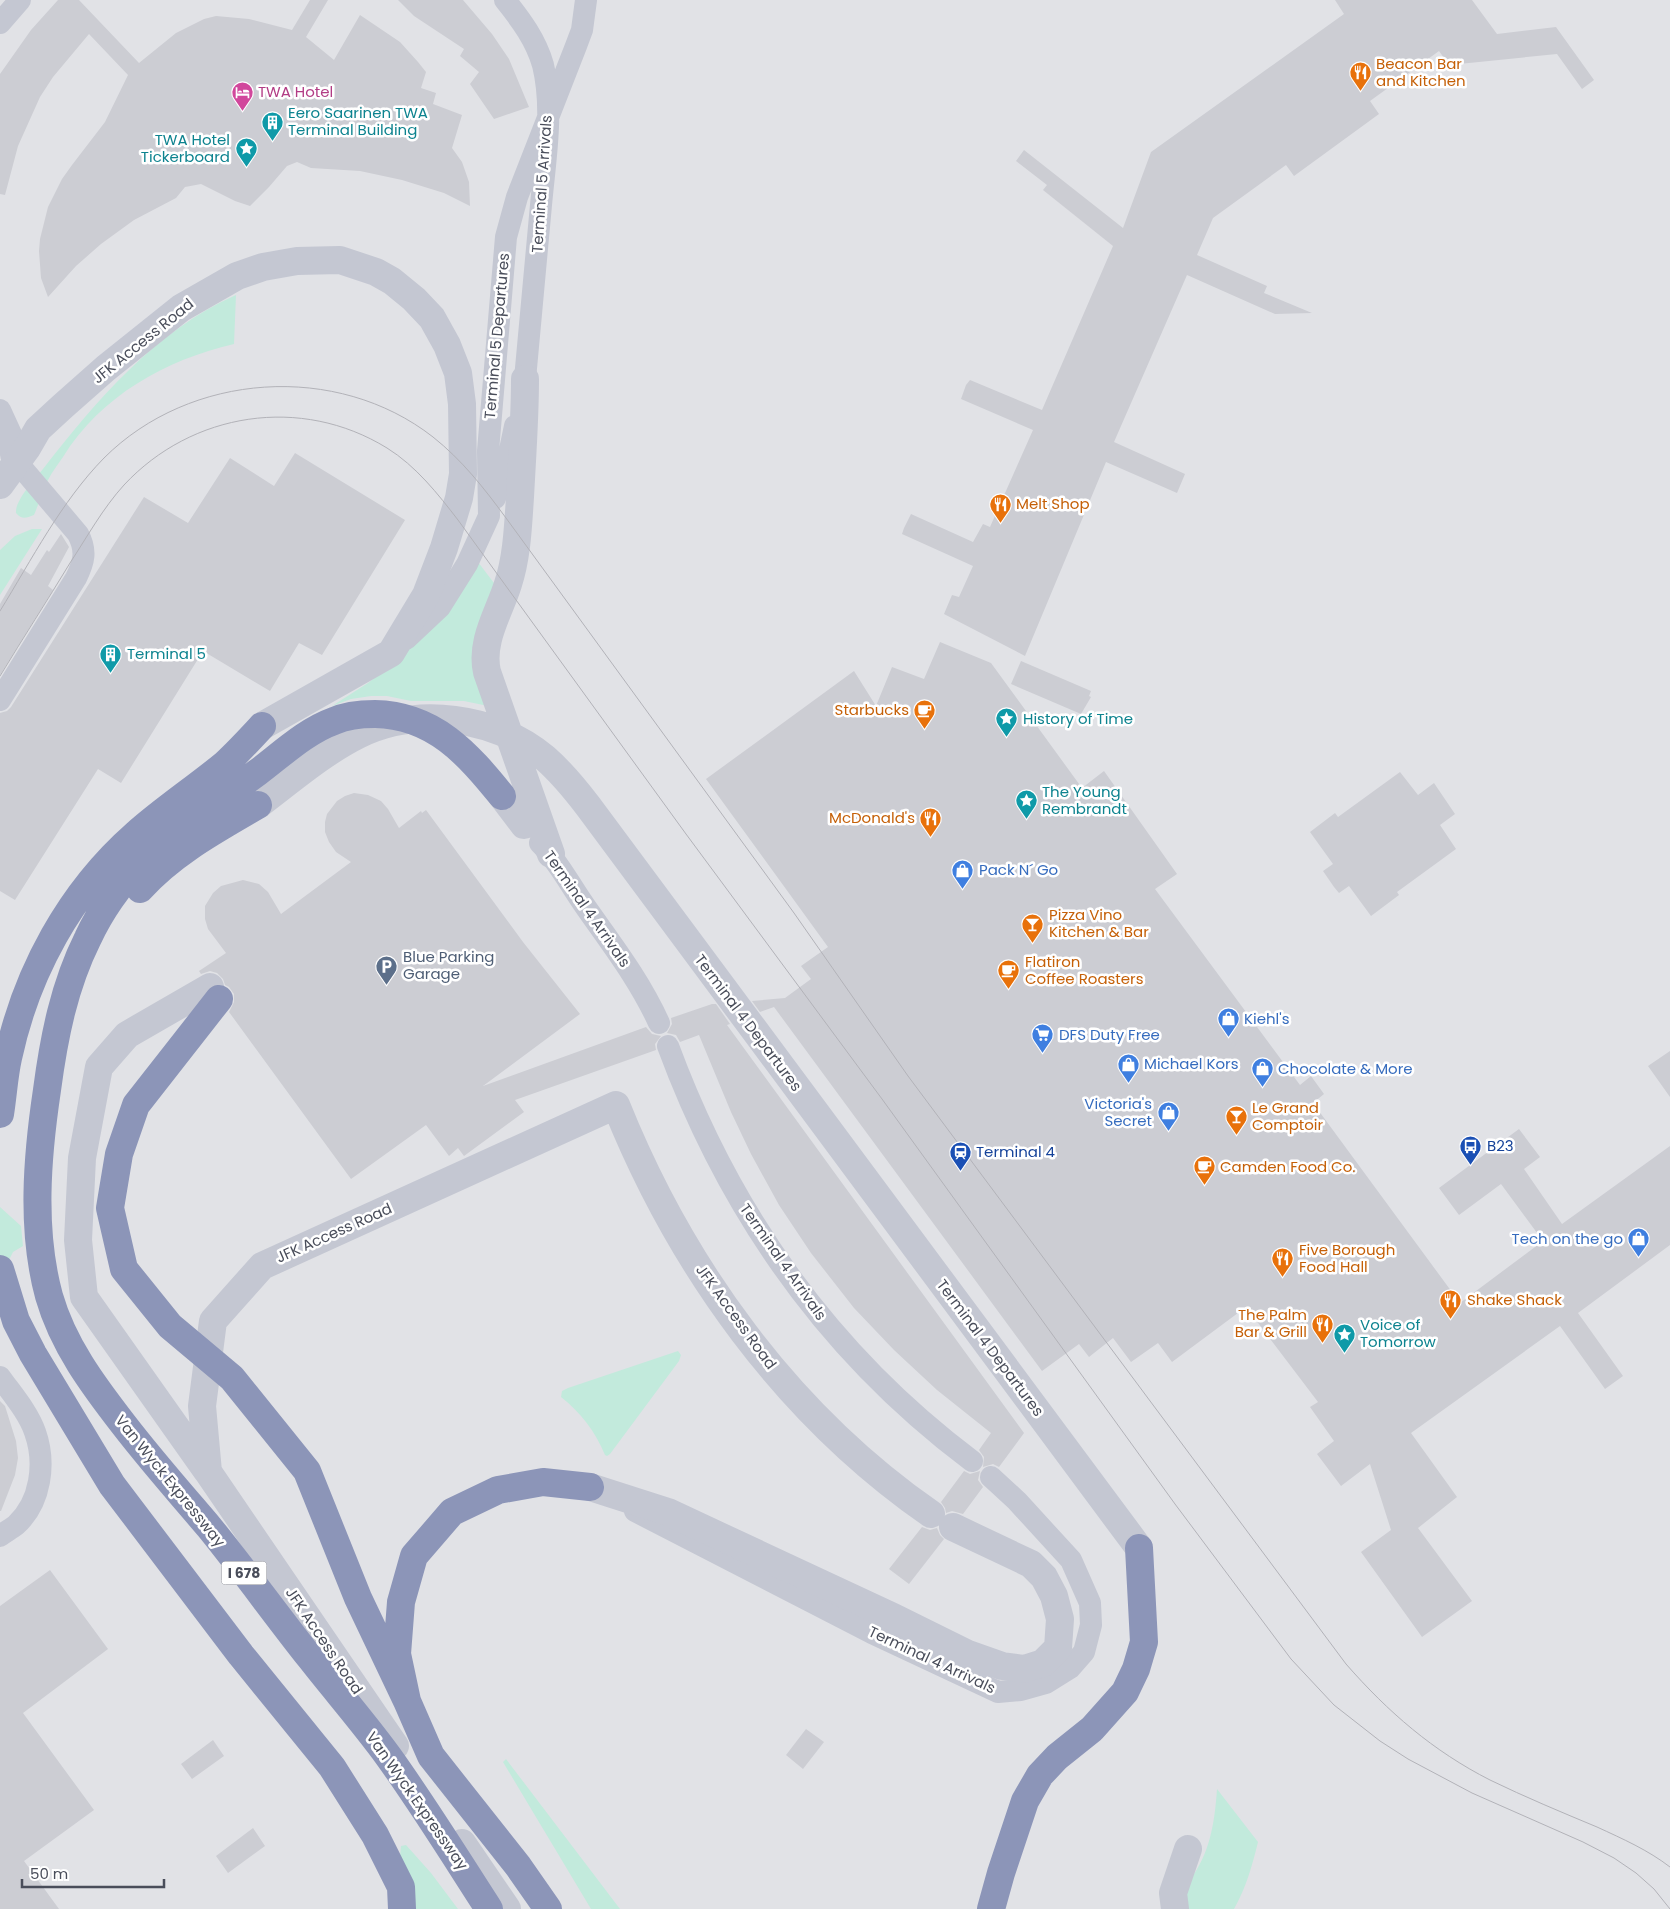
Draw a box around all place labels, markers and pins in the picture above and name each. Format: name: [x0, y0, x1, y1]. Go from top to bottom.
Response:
place label: Beacon Bar and Kitchen: [1376, 53, 1466, 91]
restaurant icon: Beacon Bar and Kitchen: [1348, 61, 1372, 92]
hotel icon: TWA Hotel: [230, 80, 254, 111]
place label: TWA Hotel: [258, 81, 333, 102]
place label: Eero Saarinen TWA Terminal Building: [288, 102, 428, 140]
building icon: Eero Saarinen TWA Terminal Building: [260, 110, 284, 141]
place label: TWA Hotel Tickerboard: [141, 129, 230, 167]
place icon: TWA Hotel Tickerboard: [234, 137, 258, 168]
restaurant icon: Melt Shop: [988, 492, 1012, 523]
place label: Melt Shop: [1016, 493, 1090, 514]
building icon: Terminal 5: [99, 642, 123, 673]
place label: Terminal 5: [127, 643, 206, 664]
cafe icon: Starbucks: [913, 698, 937, 729]
place label: Starbucks: [835, 699, 909, 720]
place icon: History of Time: [995, 707, 1019, 738]
place label: History of Time: [1023, 708, 1133, 729]
place label: The Young Rembrandt: [1042, 781, 1127, 819]
place icon: The Young Rembrandt: [1014, 789, 1038, 820]
restaurant icon: McDonald's: [919, 806, 943, 837]
place label: McDonald's: [829, 807, 915, 828]
shop icon: Pack N´ Go: [951, 858, 975, 889]
place label: Pack N´ Go: [979, 859, 1058, 880]
place label: Pizza Vino Kitchen & Bar: [1049, 904, 1149, 942]
bar icon: Pizza Vino Kitchen & Bar: [1021, 912, 1045, 943]
place label: Blue Parking Garage: [403, 946, 494, 984]
place label: Flatiron Coffee Roasters: [1025, 951, 1144, 989]
parking icon: Blue Parking Garage: [375, 954, 399, 985]
cafe icon: Flatiron Coffee Roasters: [997, 959, 1021, 990]
shop icon: Kiehl's: [1216, 1007, 1240, 1038]
place label: Kiehl's: [1244, 1008, 1290, 1029]
supermarket icon: DFS Duty Free: [1031, 1023, 1055, 1054]
place label: DFS Duty Free: [1059, 1024, 1160, 1045]
shop icon: Michael Kors: [1116, 1052, 1140, 1083]
place label: Michael Kors: [1144, 1053, 1239, 1074]
shop icon: Chocolate & More: [1250, 1057, 1274, 1088]
place label: Chocolate & More: [1278, 1058, 1413, 1079]
place label: Victoria's Secret: [1084, 1093, 1152, 1131]
place label: Le Grand Comptoir: [1252, 1097, 1324, 1135]
shop icon: Victoria's Secret: [1156, 1101, 1180, 1132]
bar icon: Le Grand Comptoir: [1224, 1105, 1248, 1136]
bus stop icon: B23: [1459, 1134, 1483, 1165]
place label: B23: [1487, 1135, 1514, 1156]
station icon: Terminal 4: [948, 1140, 972, 1171]
place label: Terminal 4: [976, 1141, 1055, 1162]
cafe icon: Camden Food Co.: [1192, 1155, 1216, 1186]
place label: Camden Food Co.: [1220, 1156, 1355, 1177]
shop icon: Tech on the go: [1627, 1227, 1651, 1258]
place label: Tech on the go: [1512, 1228, 1623, 1249]
place label: Five Borough Food Hall: [1299, 1239, 1395, 1277]
restaurant icon: Five Borough Food Hall: [1271, 1247, 1295, 1278]
restaurant icon: Shake Shack: [1439, 1288, 1463, 1319]
place label: Shake Shack: [1467, 1289, 1562, 1310]
place label: The Palm Bar & Grill: [1235, 1304, 1307, 1342]
restaurant icon: The Palm Bar & Grill: [1311, 1312, 1335, 1343]
place label: Voice of Tomorrow: [1360, 1314, 1437, 1352]
place icon: Voice of Tomorrow: [1332, 1322, 1356, 1353]

